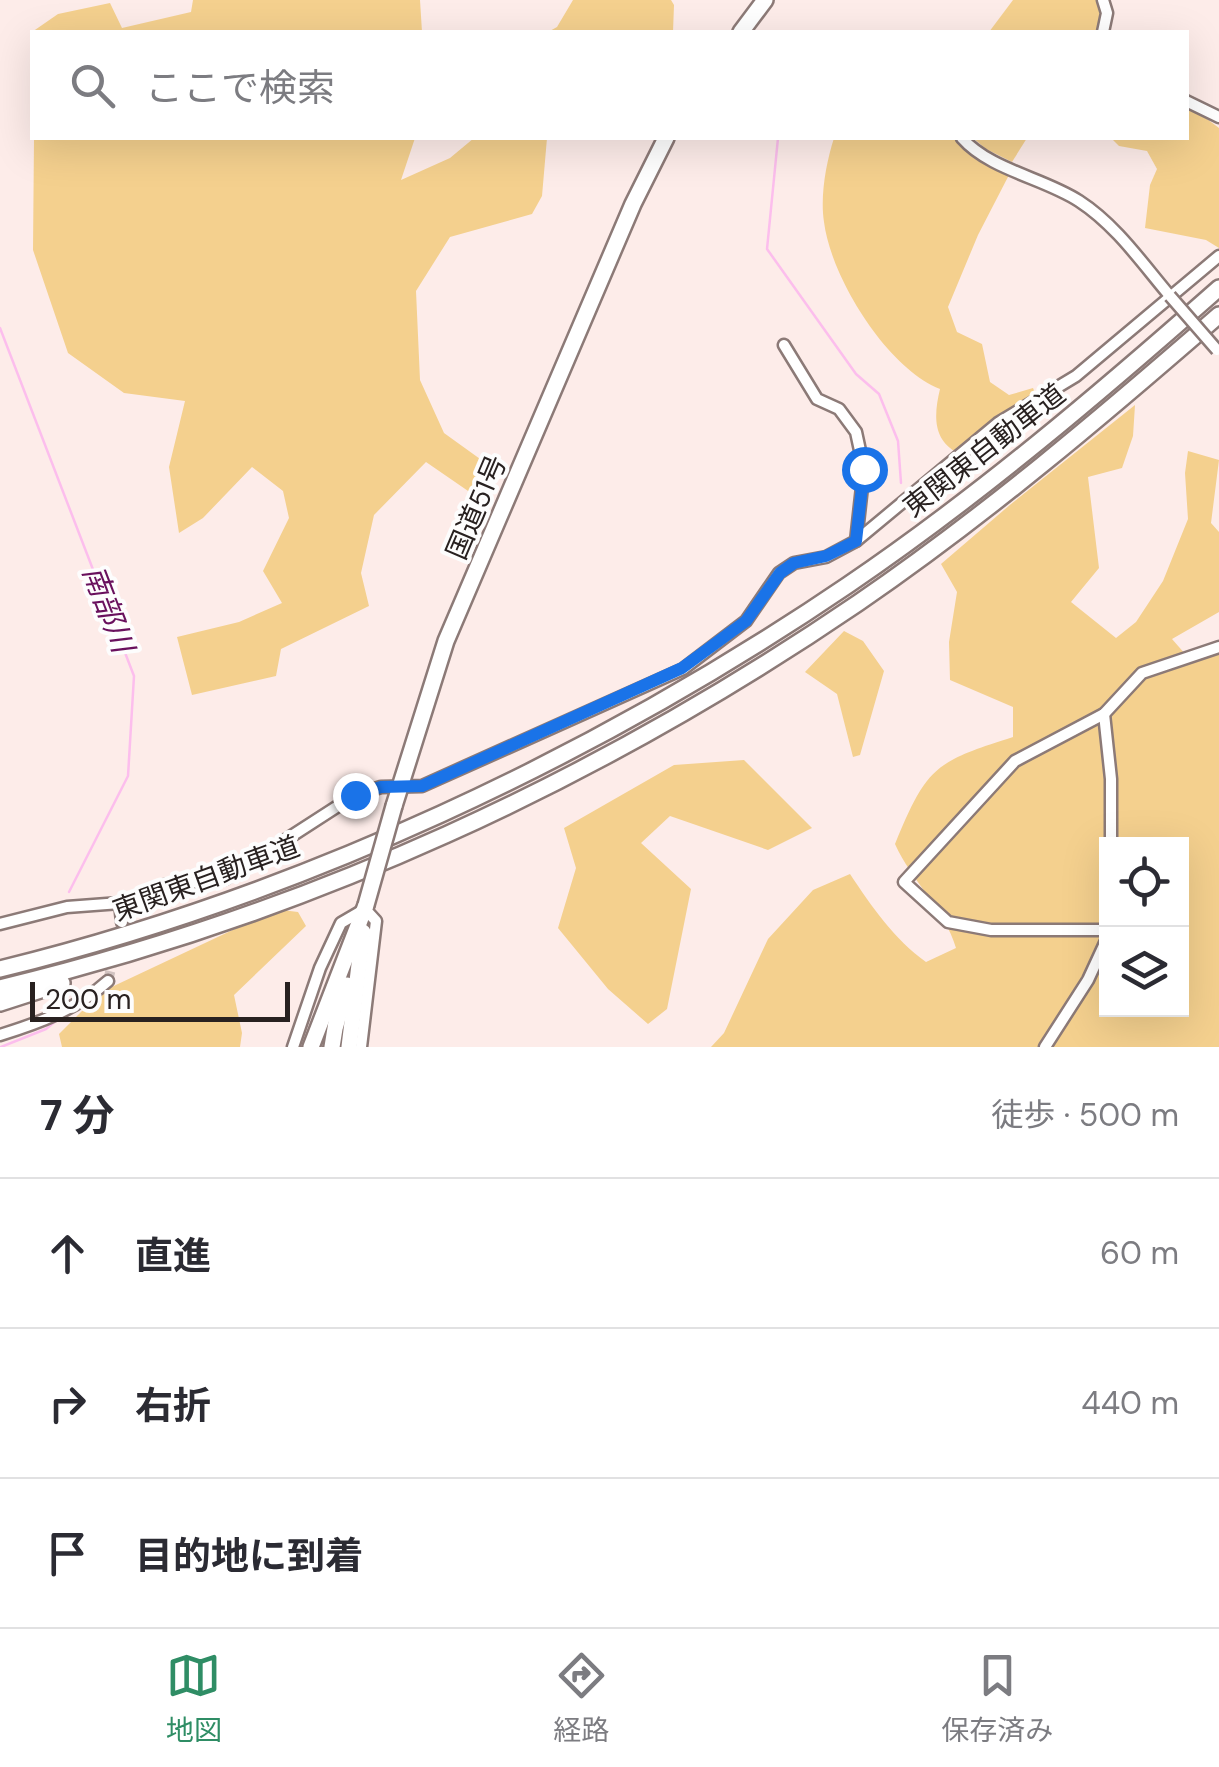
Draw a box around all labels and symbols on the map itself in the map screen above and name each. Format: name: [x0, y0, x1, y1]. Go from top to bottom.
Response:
street label: 東関東自動車道: [896, 375, 1073, 525]
route start: [842, 447, 888, 493]
street label: 国道51号: [438, 449, 515, 565]
water label: 南部川: [74, 560, 144, 661]
route end: [333, 773, 379, 819]
street label: 東関東自動車道: [108, 828, 305, 929]
scale bar: [30, 977, 290, 1021]

